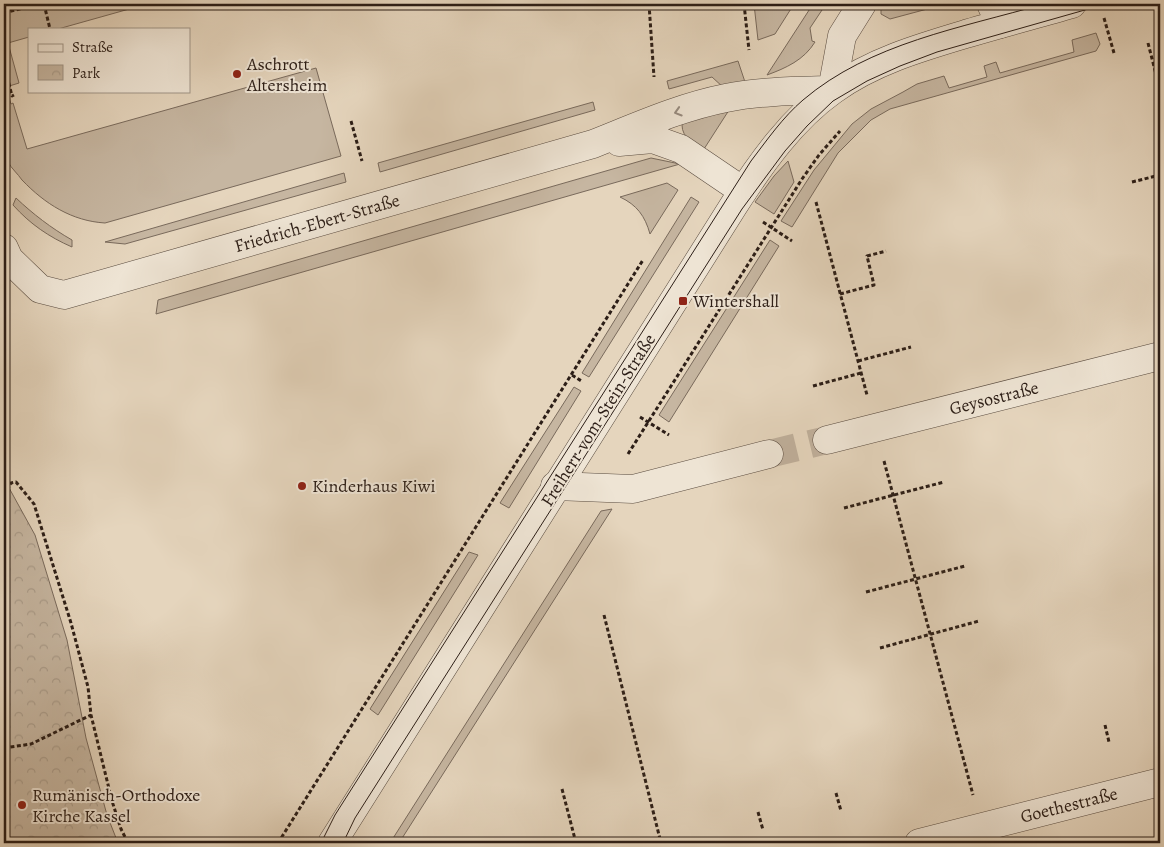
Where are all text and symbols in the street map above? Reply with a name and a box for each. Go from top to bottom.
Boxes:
legend [28,28,190,92]
text: Straße [72,37,113,57]
place label: Aschrott Altersheim [246,52,327,97]
text: Park [72,63,101,83]
marker: Aschrott Altersheim [231,68,243,80]
one-way arrow [674,106,682,116]
street label: Friedrich-Ebert-Straße [232,188,402,258]
place label: Wintershall [692,289,780,313]
marker: Wintershall [677,295,689,307]
street label: Freiherr-vom-Stein-Straße [535,329,661,511]
street label: Geysostraße [947,375,1041,421]
place label: Kinderhaus Kiwi [312,474,436,498]
marker: Kinderhaus Kiwi [296,480,308,492]
street label: Goethestraße [1018,781,1120,829]
place label: Rumänisch-Orthodoxe Kirche Kassel [32,783,200,828]
marker: Rumänisch-Orthodoxe Kirche Kassel [16,799,28,811]

